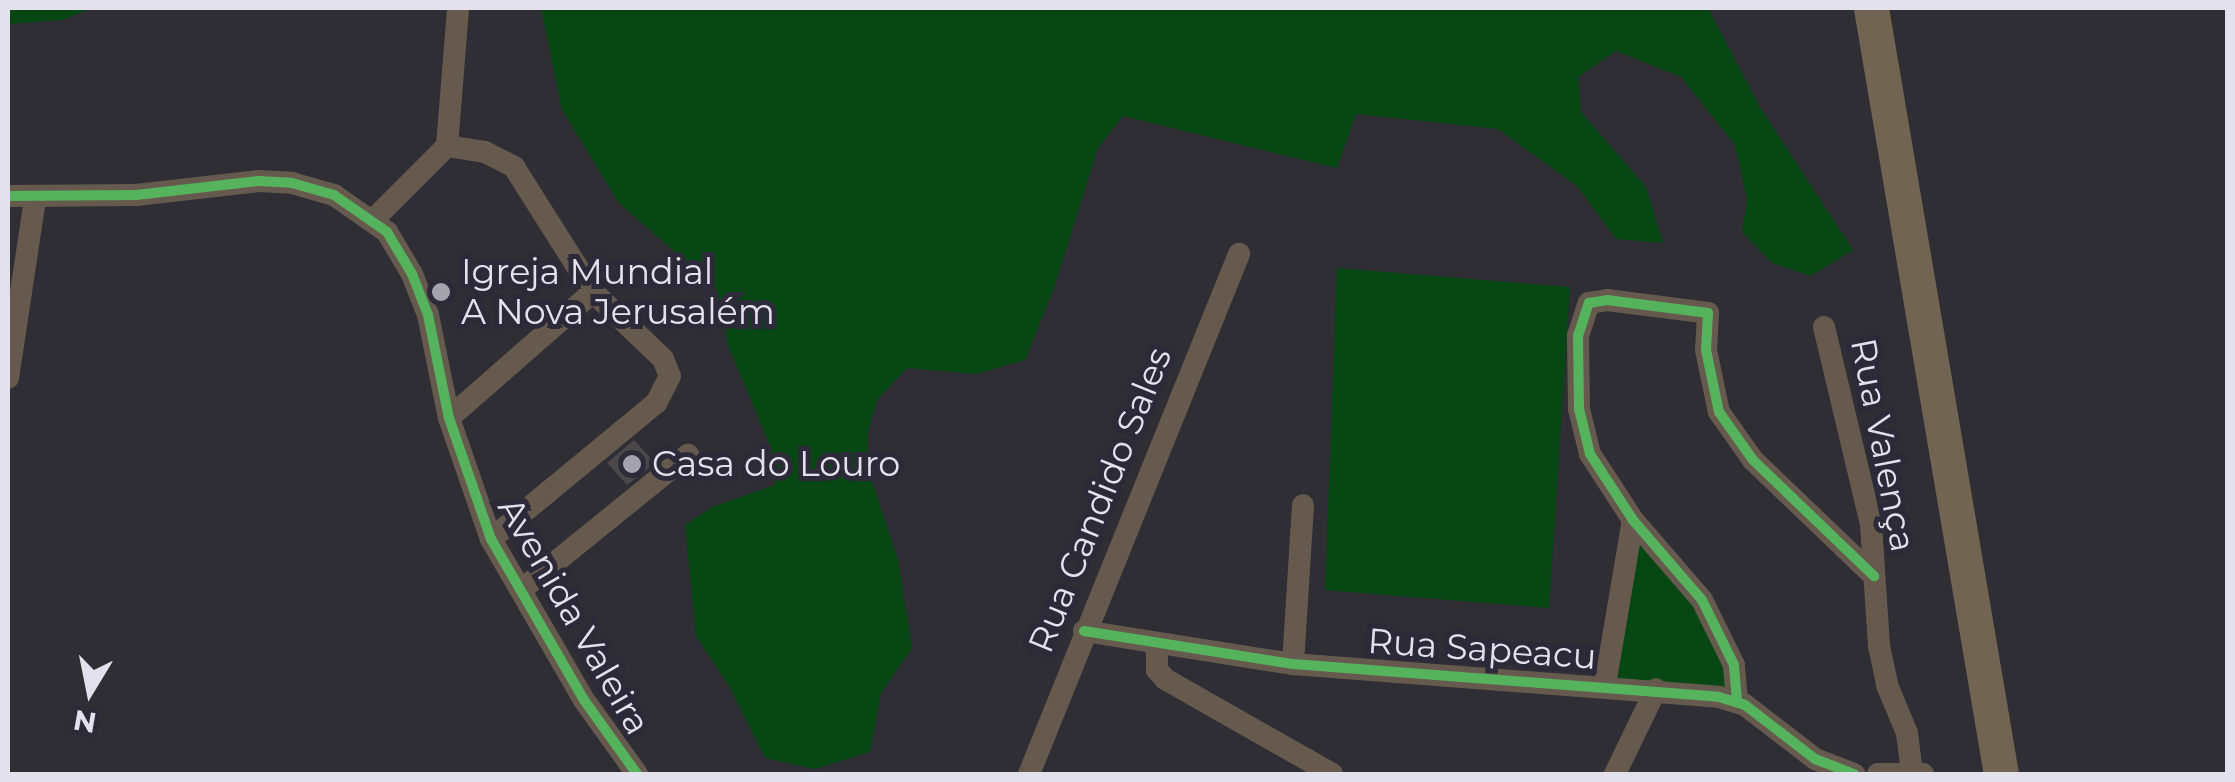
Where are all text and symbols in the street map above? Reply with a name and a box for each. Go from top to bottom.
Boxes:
place label: Igreja Mundial A Nova Jerusalém [461,251,775,333]
marker: Igreja Mundial A Nova Jerusalém [430,281,452,303]
street label: Rua Valença [1842,335,1924,555]
street label: Rua Candido Sales [1020,341,1180,659]
place label: Casa do Louro [652,443,900,485]
marker: Casa do Louro [621,453,643,475]
street label: Avenida Valeira [489,490,659,742]
street label: Rua Sapeacu [1366,620,1598,678]
north arrow [40,642,140,742]
text: N [71,703,99,740]

